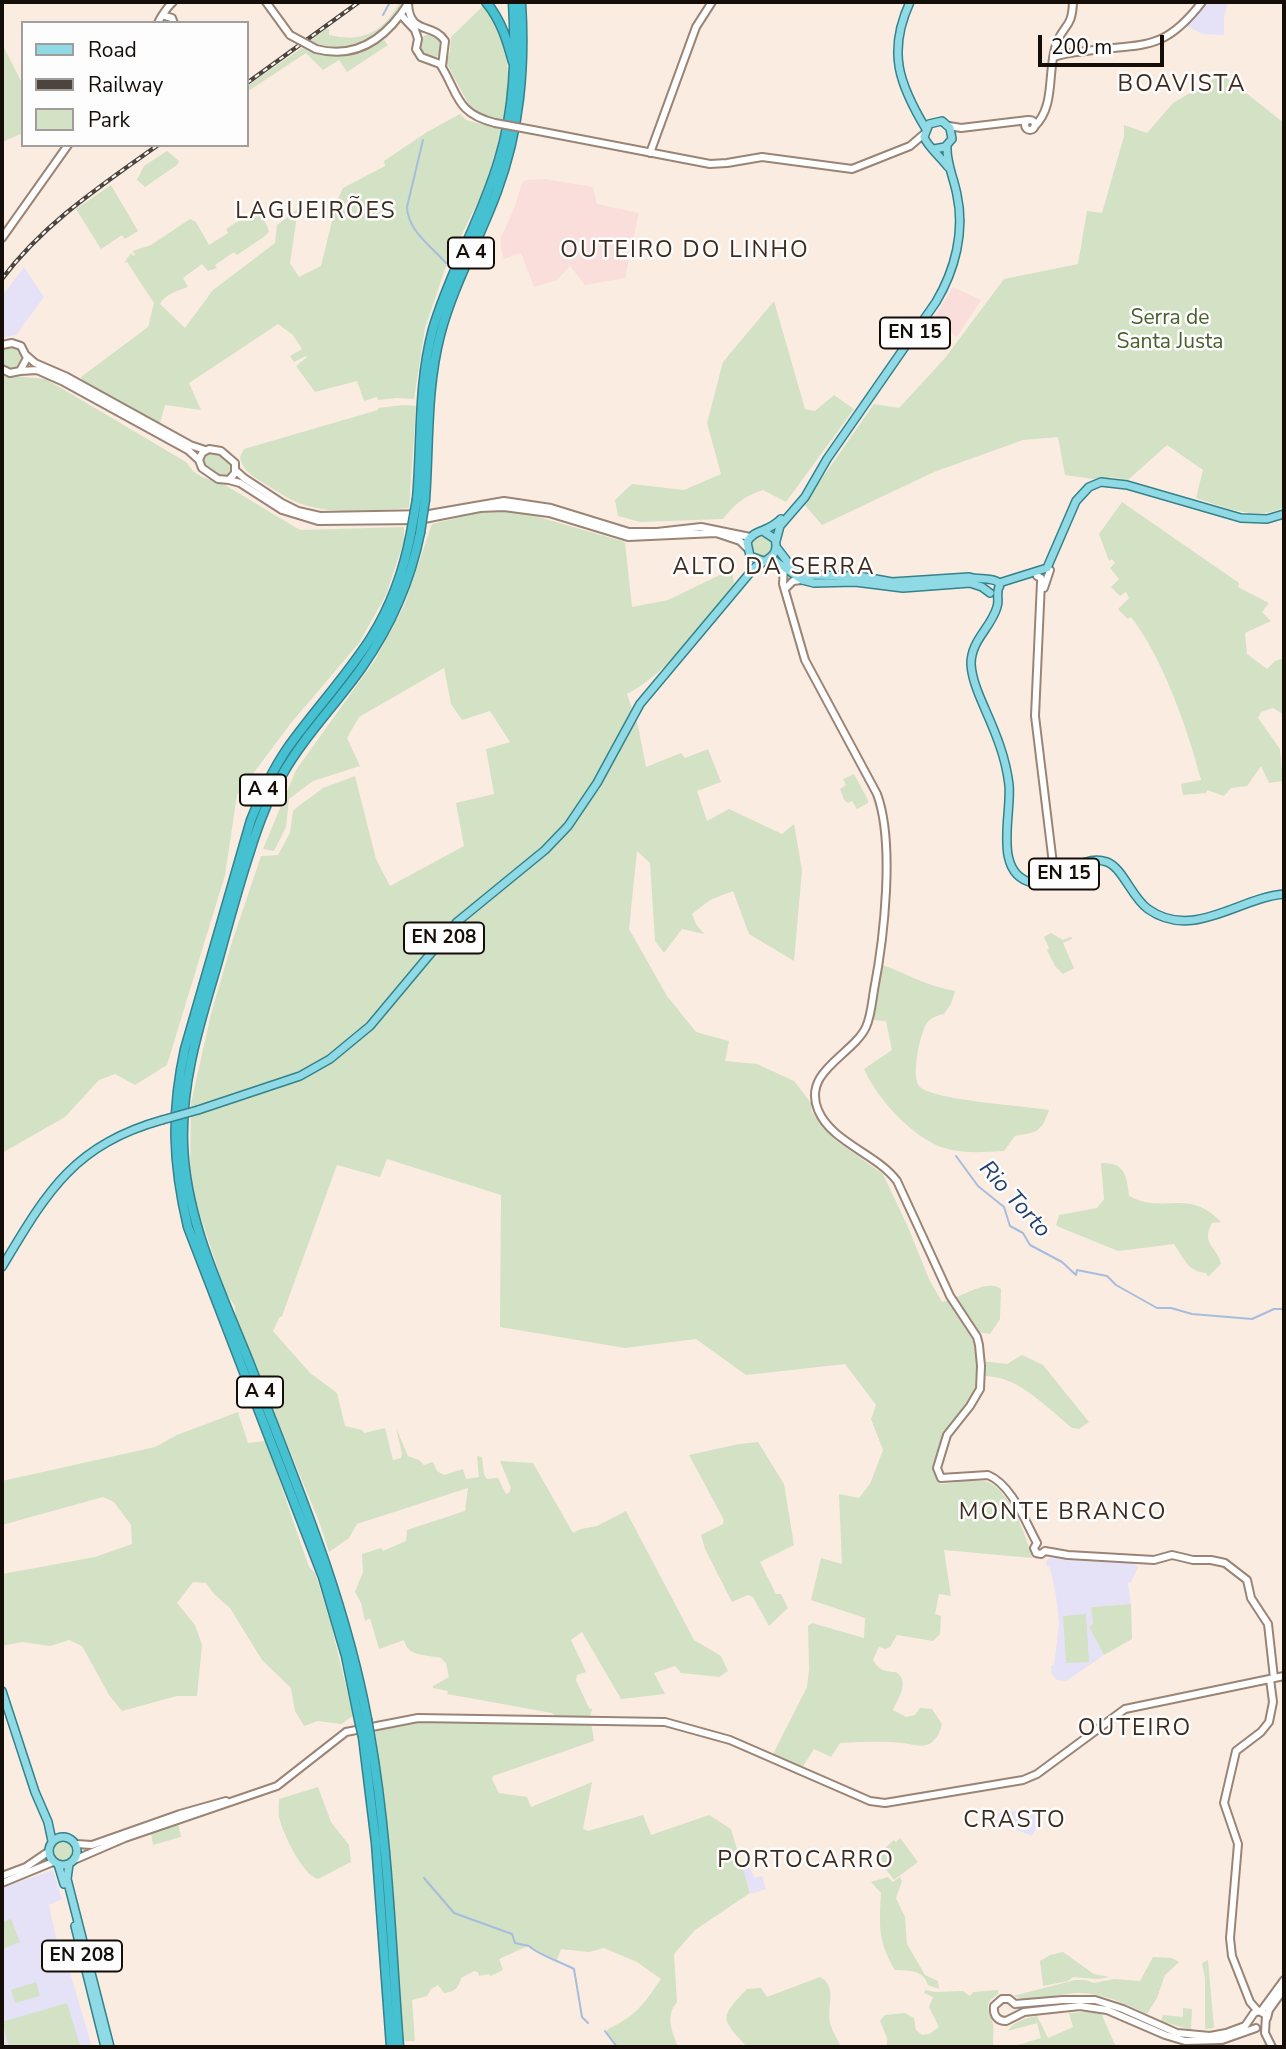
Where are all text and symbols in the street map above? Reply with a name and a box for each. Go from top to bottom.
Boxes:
legend [21,21,248,147]
scale bar [1041,21,1167,65]
text: 200 m [1051,33,1112,61]
text: Road [88,36,137,64]
text: Railway [88,71,163,99]
district label: BOAVISTA [1119,71,1245,99]
text: Park [88,106,130,134]
district label: LAGUEIRÕES [237,198,395,226]
district label: OUTEIRO DO LINHO [562,237,808,265]
road number: A 4 [448,238,494,268]
park label: Serra de Santa Justa [1117,306,1223,356]
road number: EN 15 [880,318,950,348]
district label: ALTO DA SERRA [674,554,874,582]
road number: A 4 [240,775,286,806]
road number: EN 15 [1029,859,1099,890]
road number: EN 208 [404,922,484,954]
water label: Rio Torto [972,1156,1056,1244]
road number: A 4 [237,1376,283,1408]
district label: MONTE BRANCO [960,1499,1166,1527]
district label: OUTEIRO [1079,1715,1191,1743]
district label: CRASTO [964,1807,1066,1835]
district label: PORTOCARRO [718,1847,894,1875]
road number: EN 208 [42,1940,122,1972]

